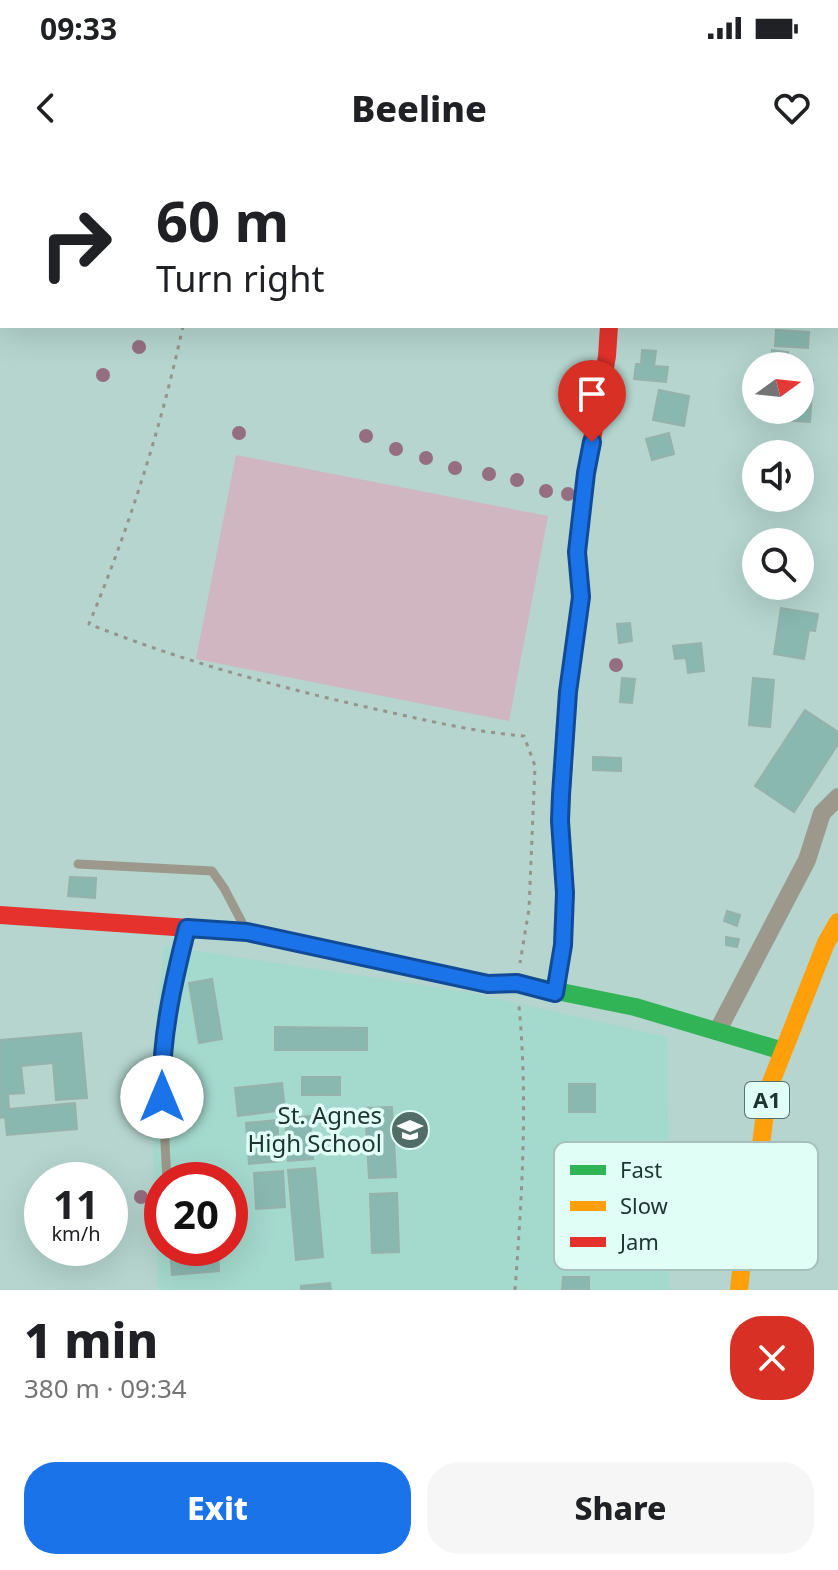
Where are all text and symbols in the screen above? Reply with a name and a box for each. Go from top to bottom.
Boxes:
text: 09:33 [40,8,117,49]
text: Beeline [351,84,487,133]
icon: back [24,86,68,130]
icon: heart [770,86,814,130]
text: 60 m [156,182,289,258]
icon: right [24,192,128,296]
text: Turn right [156,254,324,303]
north arrow [742,352,814,424]
map controls [742,352,814,600]
pin [558,360,626,442]
icon: arrive [570,372,614,416]
button: sound [742,440,814,512]
button: search [742,528,814,600]
position arrow [120,1055,204,1139]
road number: A1 [745,1082,789,1118]
place label: St. Agnes High School [247,1098,382,1159]
school or university icon: St. Agnes High School [389,1109,431,1151]
legend [554,1142,818,1270]
text: Fast [620,1154,662,1184]
speed limit sign: 20 [144,1162,248,1266]
text: 11 [53,1176,99,1231]
text: Slow [620,1190,669,1220]
text: km/h [51,1220,101,1247]
text: Jam [618,1226,659,1256]
text: 1 min [24,1307,158,1372]
button: close [730,1316,814,1400]
text: 380 m · 09:34 [24,1370,187,1406]
button: Exit [24,1462,411,1554]
button: Share [427,1462,814,1554]

